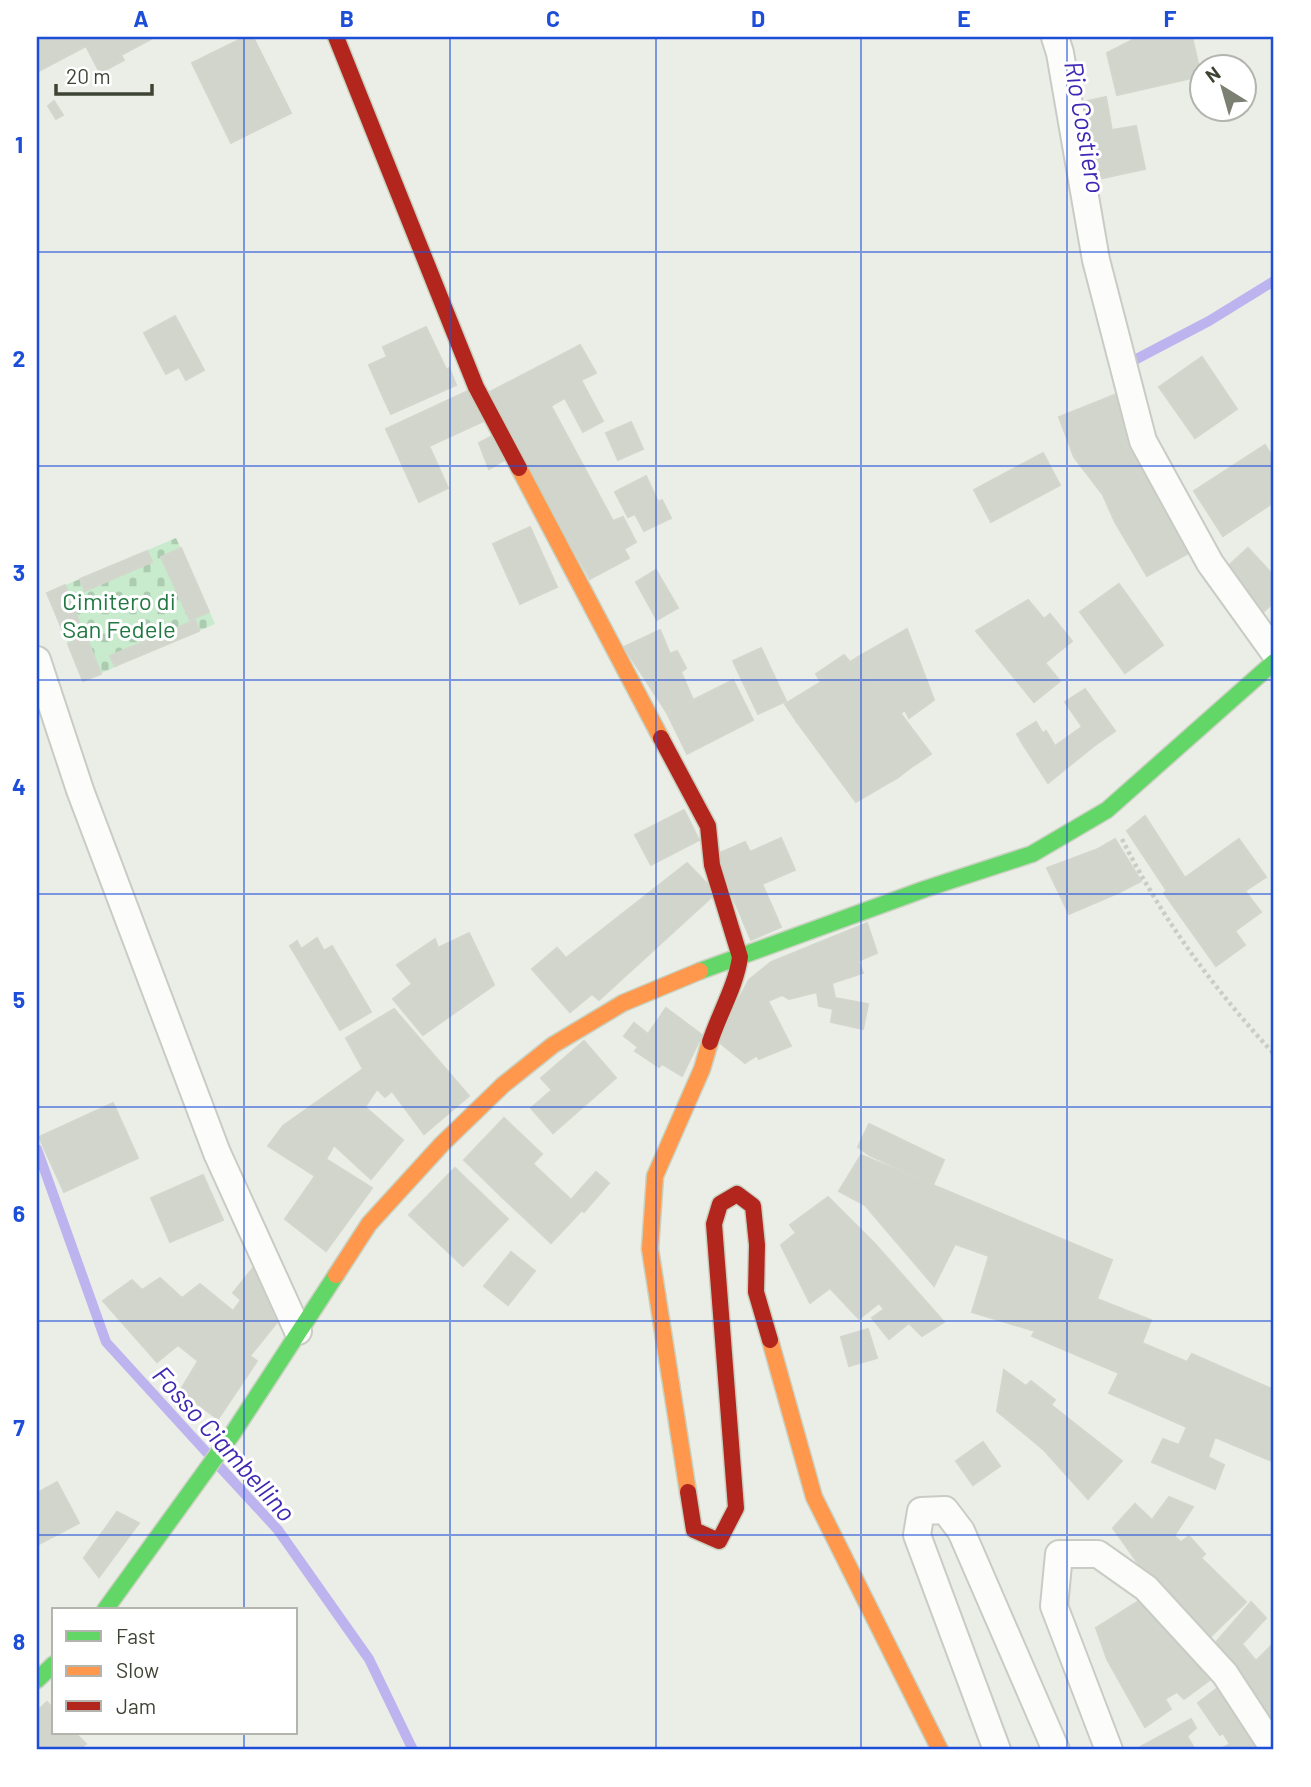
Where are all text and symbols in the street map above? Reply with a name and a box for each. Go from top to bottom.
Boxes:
text: A [133,4,149,32]
text: B [340,4,354,32]
text: C [546,4,560,32]
text: D [751,4,765,32]
text: E [957,4,971,32]
text: F [1164,4,1177,32]
scale bar [56,52,152,96]
north arrow [1188,52,1258,122]
water label: Rio Costiero [1059,58,1113,196]
text: N [1200,61,1224,87]
text: 20 m [66,63,111,88]
text: 1 [15,130,23,158]
text: 2 [13,344,25,372]
text: 3 [13,558,25,586]
park label: Cimitero di San Fedele [62,586,176,643]
text: 4 [12,772,26,800]
text: 5 [13,985,25,1013]
text: 6 [13,1199,25,1227]
water label: Fosso Ciambellino [147,1359,303,1527]
text: 7 [13,1413,25,1441]
legend [52,1608,298,1734]
text: Fast [116,1623,156,1648]
text: 8 [13,1627,25,1655]
text: Slow [116,1657,159,1682]
text: Jam [116,1693,156,1718]

